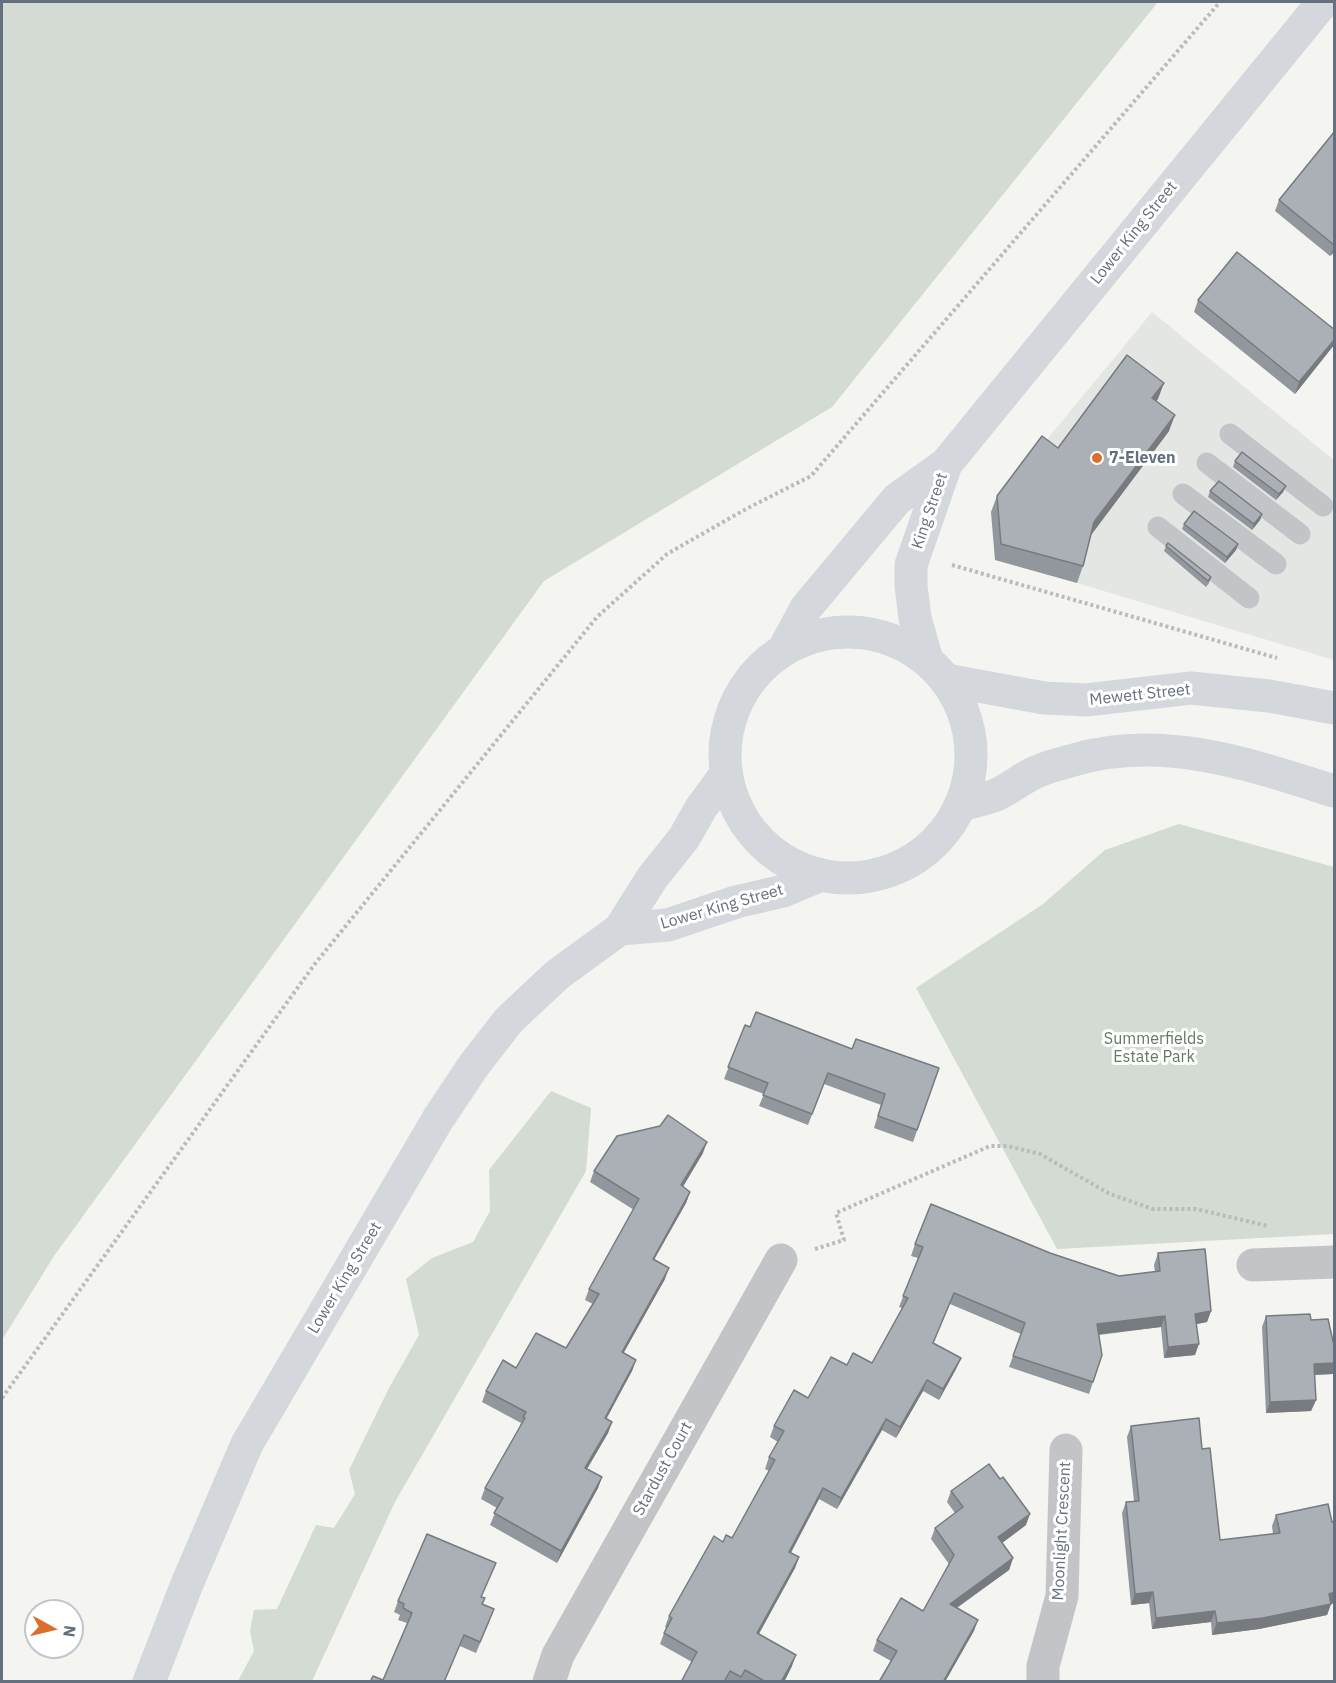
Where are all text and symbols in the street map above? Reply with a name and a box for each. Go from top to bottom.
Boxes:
street label: Lower King Street [1087,178,1181,288]
place label: 7-Eleven [1109,448,1175,468]
marker: 7-Eleven [1090,451,1104,465]
street label: King Street [908,470,952,552]
street label: Mewett Street [1089,680,1191,710]
street label: Lower King Street [658,880,786,934]
park label: Summerfields Estate Park [1104,1029,1204,1067]
street label: Lower King Street [304,1219,386,1337]
street label: Stardust Court [629,1419,697,1519]
street label: Moonlight Crescent [1049,1461,1075,1601]
north arrow [24,1599,84,1659]
text: N [59,1624,81,1638]

